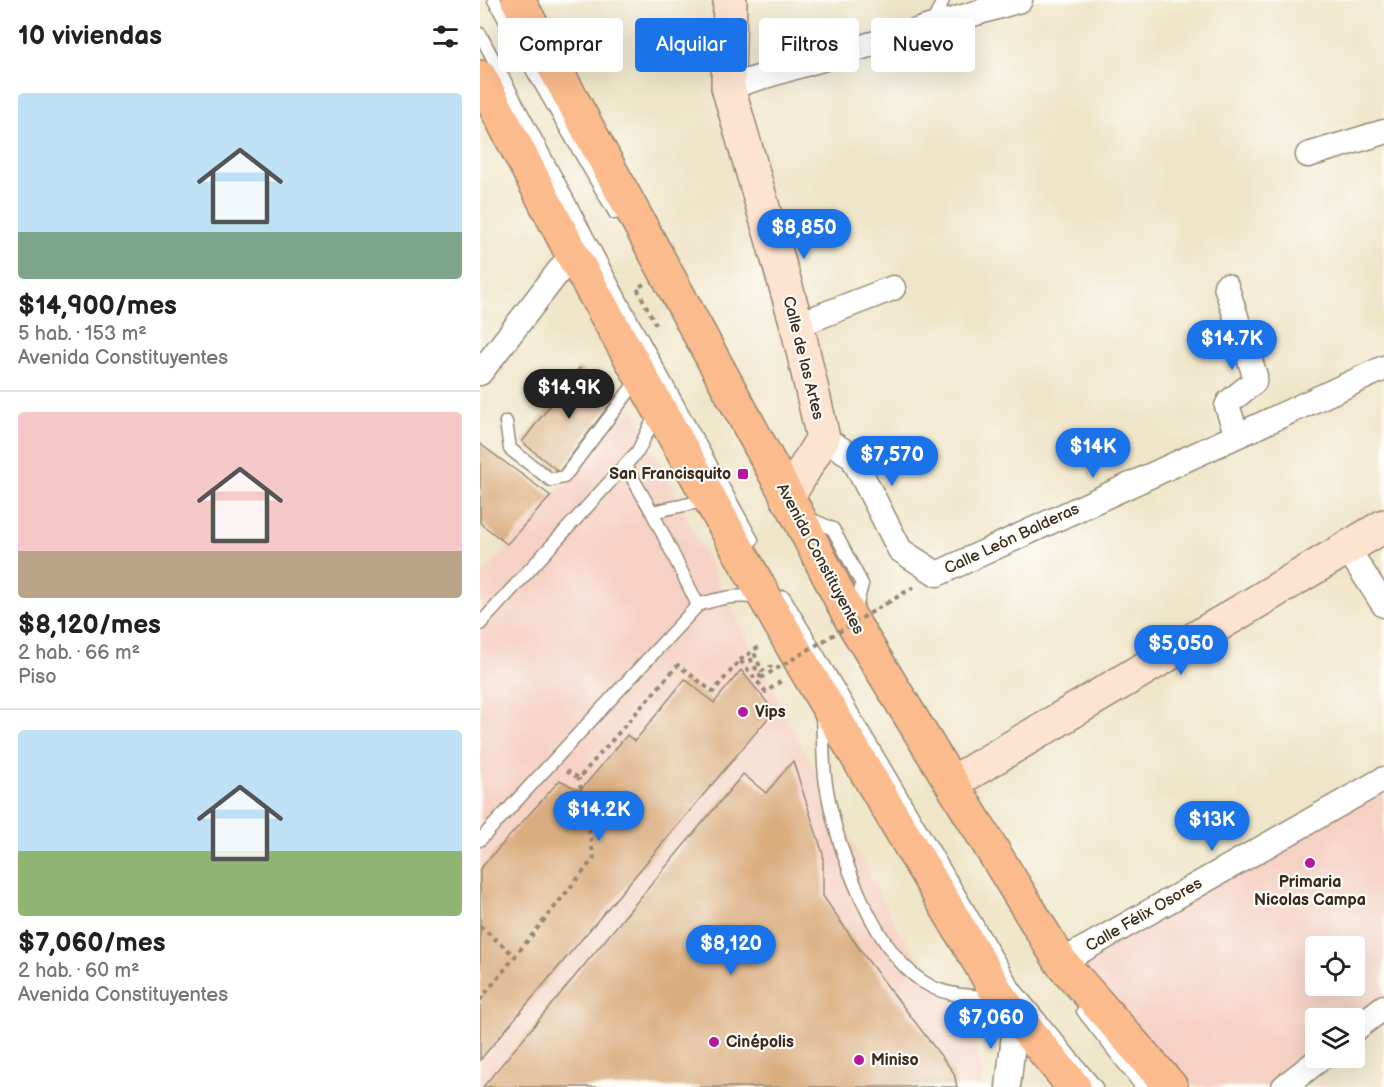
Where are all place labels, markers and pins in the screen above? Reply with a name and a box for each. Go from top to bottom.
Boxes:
pin: $8,850 [755,209,853,260]
pin: $14.7K [1183,320,1281,371]
pin: $14.9K [520,369,618,420]
pin: $14K [1057,428,1129,479]
pin: $7,570 [843,436,941,487]
place label: San Francisquito [609,465,731,484]
marker: San Francisquito [736,467,750,481]
pin: $5,050 [1132,625,1230,676]
place label: Vips [755,703,786,722]
marker: Vips [736,705,750,719]
pin: $14.2K [550,791,648,842]
pin: $13K [1176,801,1248,852]
marker: Primaria Nicolas Campa [1303,856,1317,870]
place label: Primaria Nicolas Campa [1254,873,1366,910]
pin: $8,120 [682,925,780,976]
pin: $7,060 [942,999,1040,1050]
place label: Cinépolis [726,1033,794,1052]
marker: Cinépolis [707,1035,721,1049]
place label: Miniso [871,1051,919,1070]
marker: Miniso [852,1053,866,1067]

